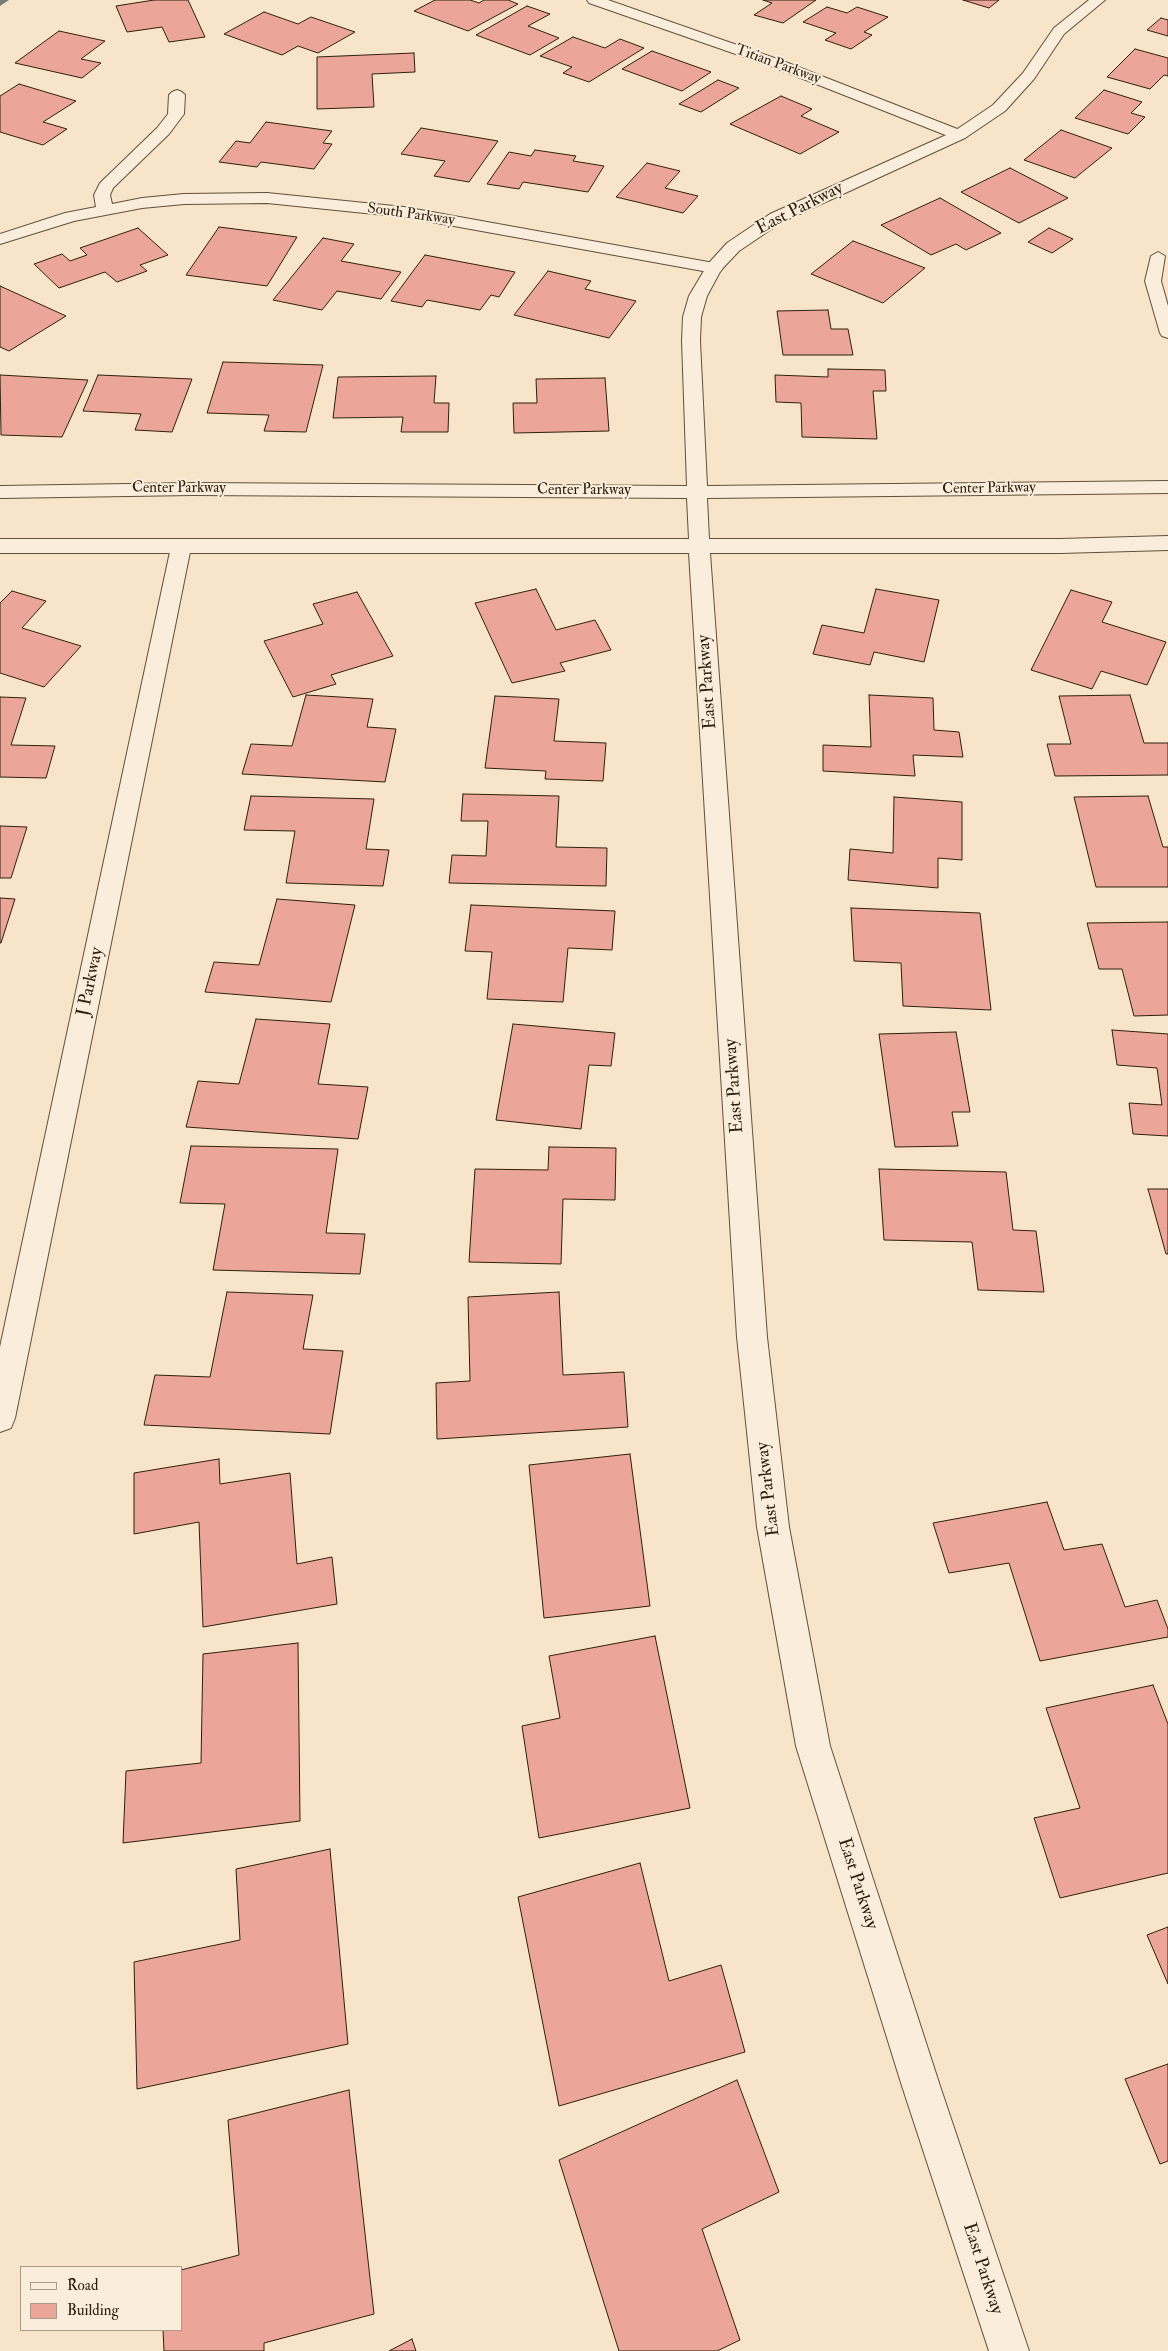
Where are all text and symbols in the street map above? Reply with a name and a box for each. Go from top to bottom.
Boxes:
street label: Titian Parkway [733,41,823,89]
street label: East Parkway [753,178,847,240]
street label: South Parkway [366,200,456,230]
street label: Center Parkway [942,479,1036,499]
street label: Center Parkway [132,480,226,498]
street label: Center Parkway [537,482,631,500]
street label: East Parkway [694,634,722,730]
street label: J Parkway [73,946,109,1018]
street label: East Parkway [721,1038,749,1134]
street label: East Parkway [752,1441,786,1537]
street label: East Parkway [832,1836,882,1932]
street label: East Parkway [957,2221,1007,2317]
legend [20,2266,182,2331]
text: Road [67,2276,98,2295]
text: Building [67,2301,119,2320]

